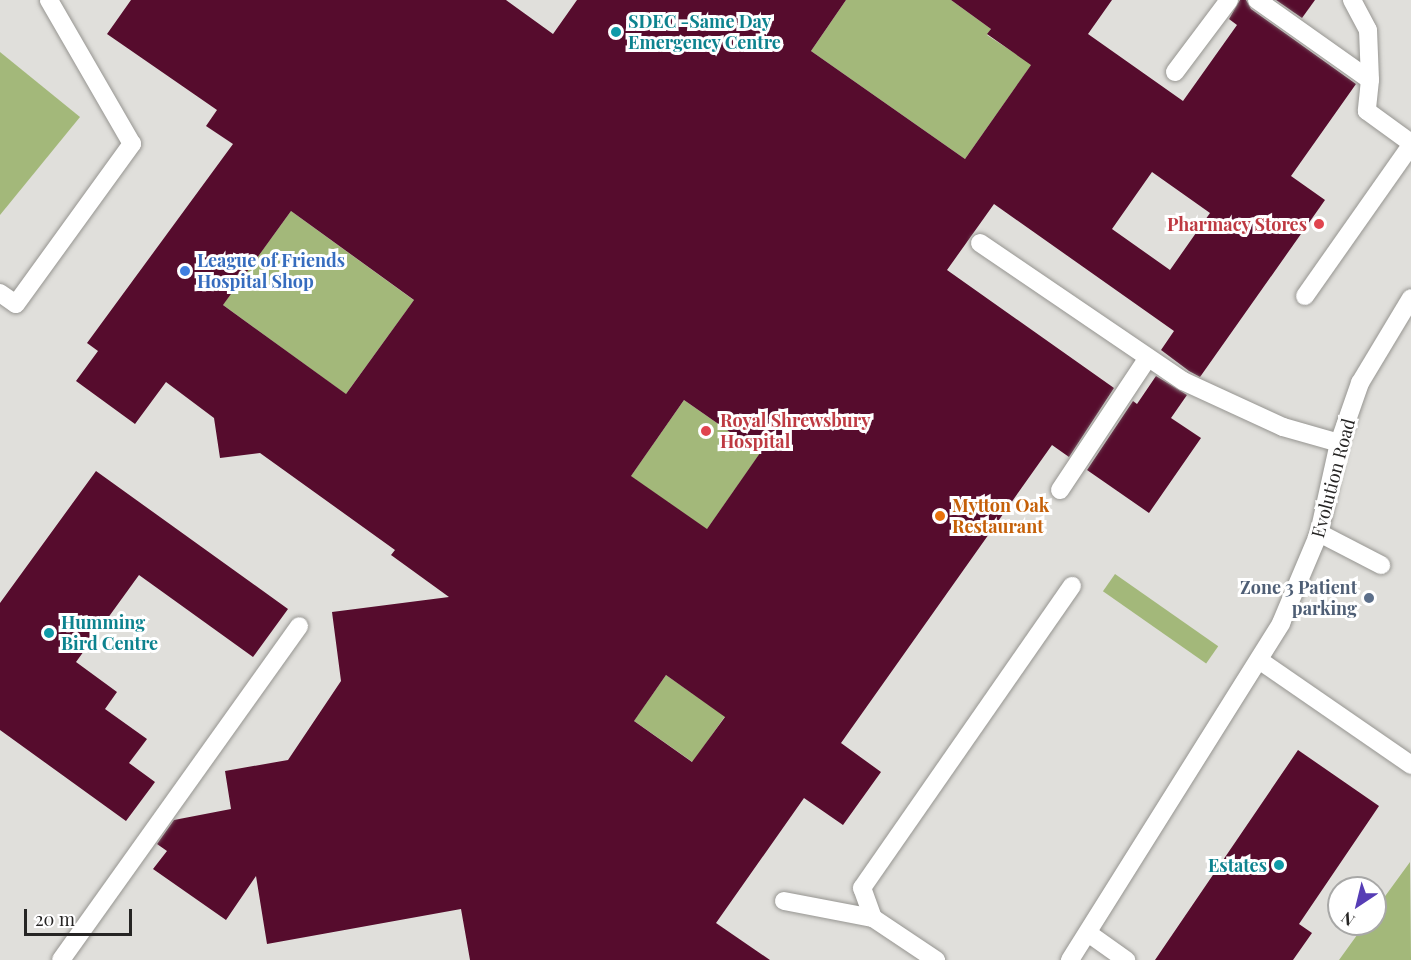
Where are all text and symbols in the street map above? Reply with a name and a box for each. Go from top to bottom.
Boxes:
place label: SDEC -Same Day Emergency Centre [628,11,781,54]
marker: SDEC -Same Day Emergency Centre [609,25,623,39]
place label: Pharmacy Stores [1166,213,1307,235]
marker: Pharmacy Stores [1312,217,1326,231]
place label: League of Friends Hospital Shop [197,250,345,292]
marker: League of Friends Hospital Shop [178,264,192,278]
place label: Royal Shrewsbury Hospital [720,410,871,452]
street label: Evolution Road [1307,416,1359,540]
marker: Royal Shrewsbury Hospital [697,422,715,440]
place label: Mytton Oak Restaurant [952,495,1049,538]
marker: Mytton Oak Restaurant [933,509,947,523]
place label: Zone 3 Patient parking [1240,577,1357,620]
marker: Zone 3 Patient parking [1362,591,1376,605]
place label: Humming Bird Centre [61,612,158,654]
marker: Humming Bird Centre [42,626,56,640]
place label: Estates [1208,854,1267,876]
marker: Estates [1272,858,1286,872]
north arrow [1327,876,1387,936]
scale bar [27,897,135,935]
text: 20 m [35,907,75,931]
text: N [1337,908,1358,931]

